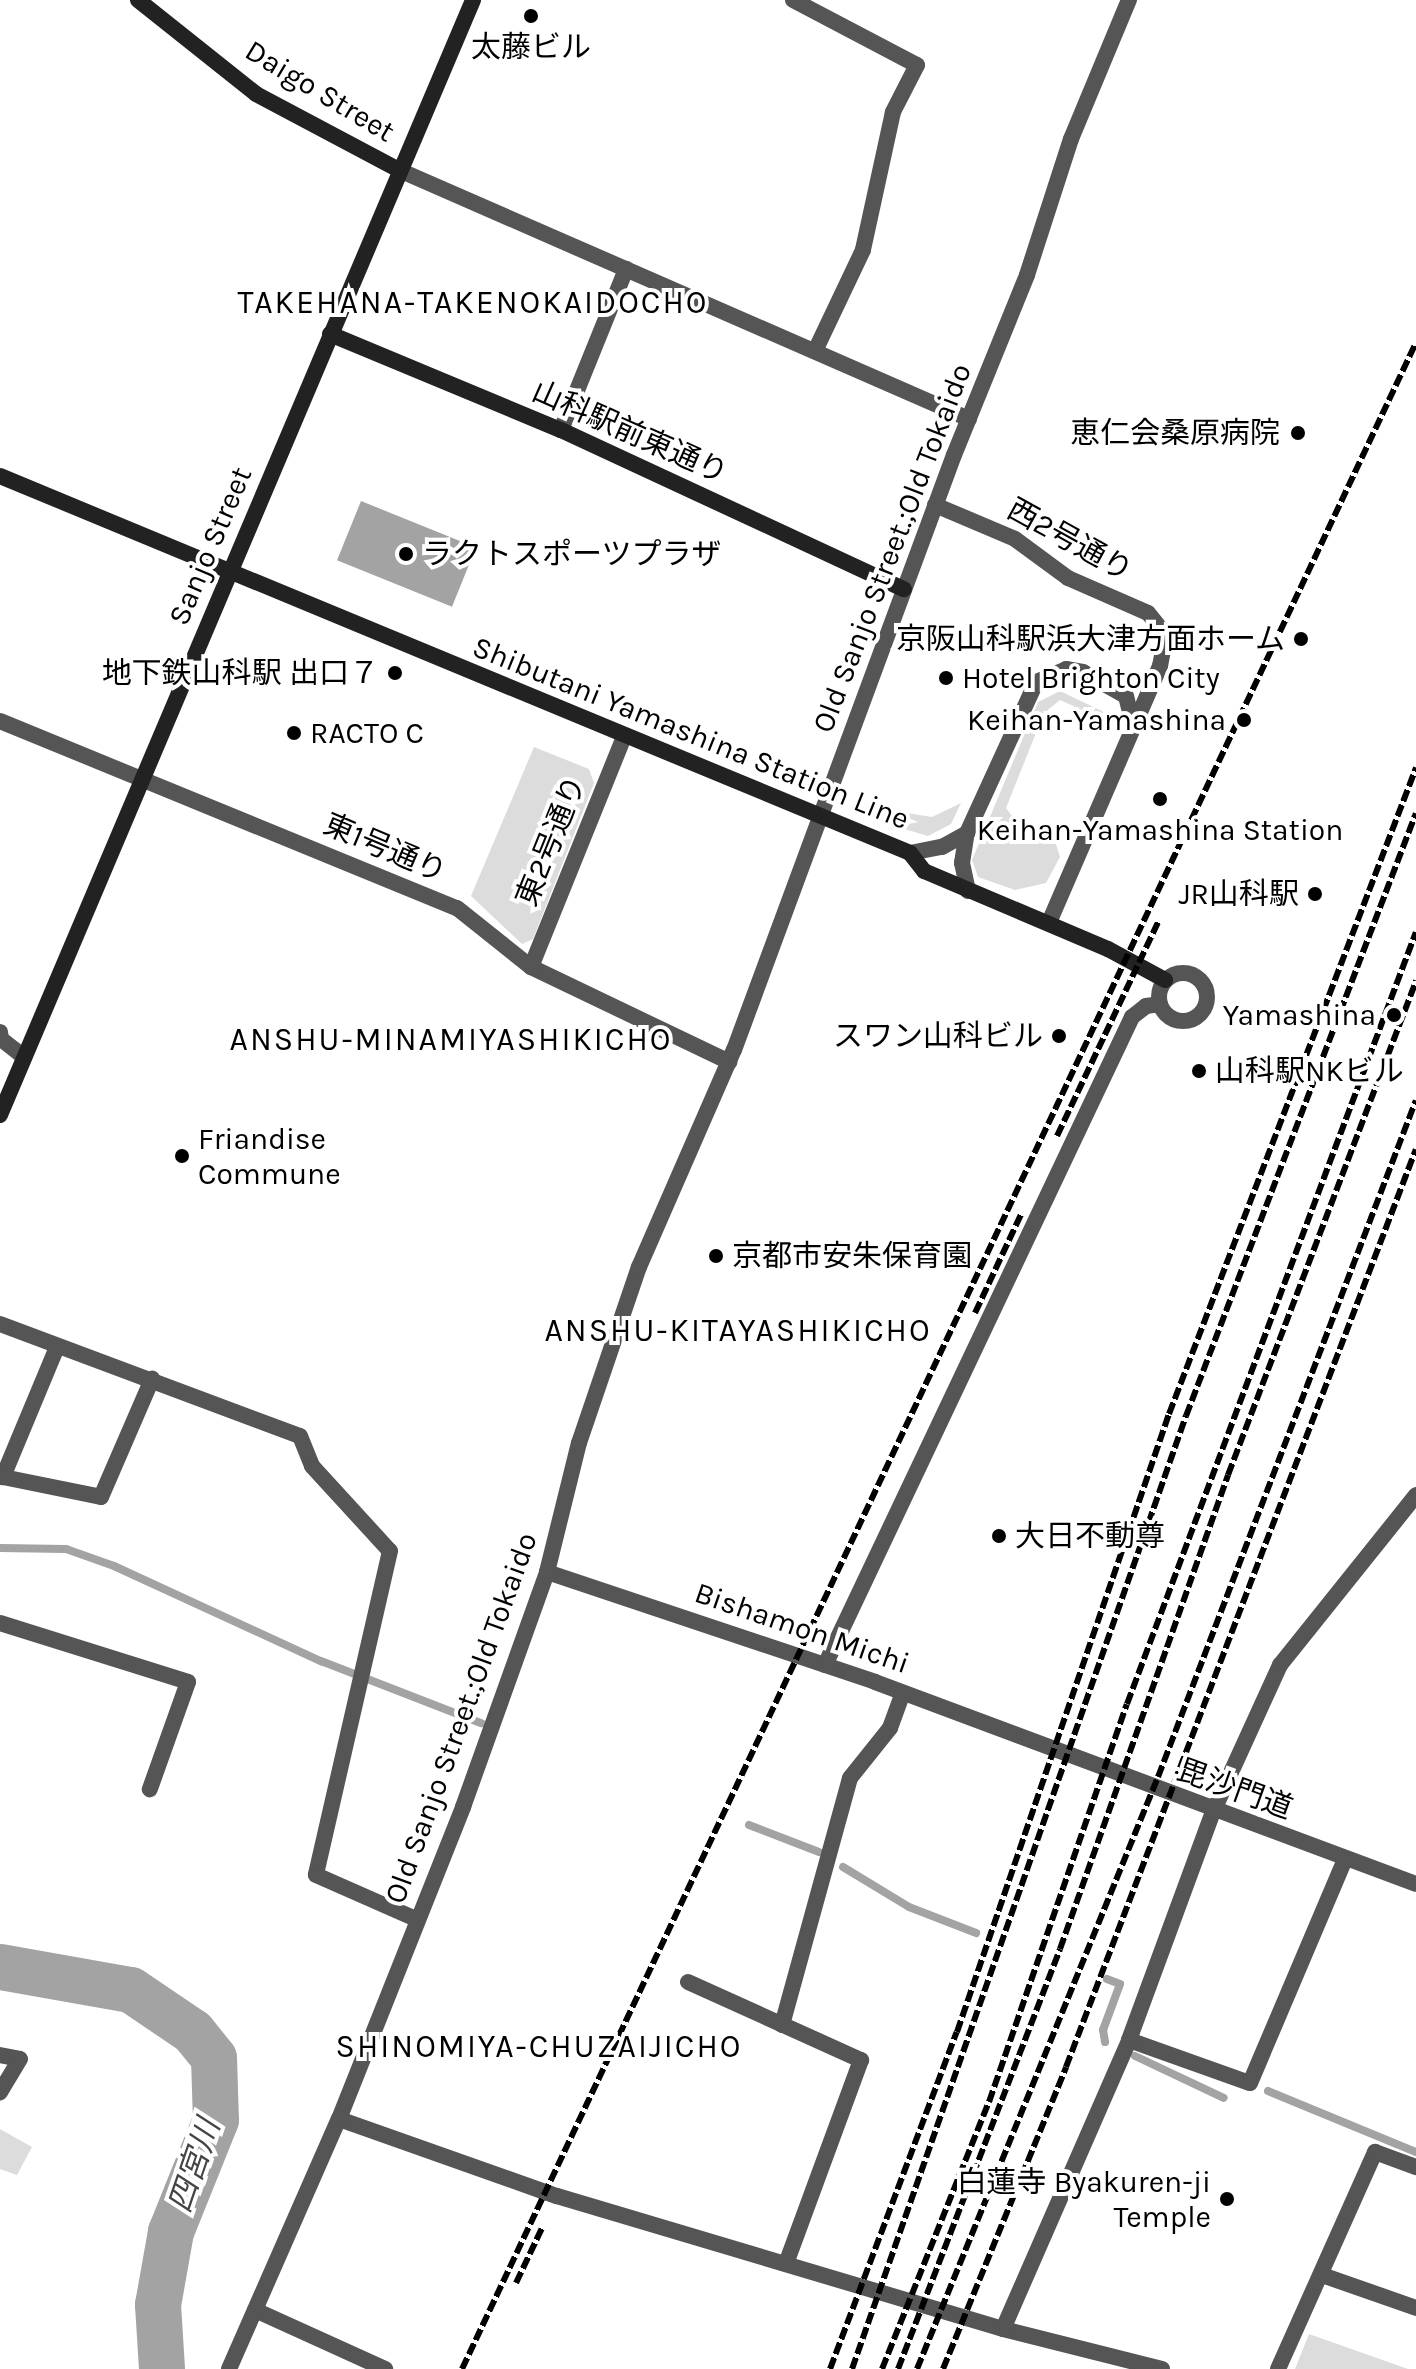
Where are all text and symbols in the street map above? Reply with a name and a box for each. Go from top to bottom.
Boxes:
marker: 太藤ビル [522,7,540,25]
place label: 太藤ビル [471,29,591,65]
street label: Daigo Street [239,32,401,150]
district label: TAKEHANA-TAKENOKAIDOCHO [238,284,708,322]
street label: Old Sanjo Street.;Old Tokaido [805,359,979,737]
street label: 山科駅前東通り [527,373,733,491]
place label: 恵仁会桑原病院 [1070,415,1280,451]
marker: 恵仁会桑原病院 [1287,422,1309,444]
street label: Sanjo Street [161,462,259,630]
street label: 西2号通り [1001,491,1139,589]
place label: ラクトスポーツプラザ [422,536,722,572]
marker: ラクトスポーツプラザ [397,545,415,563]
place label: 京阪山科駅浜大津方面ホーム [895,621,1285,657]
street label: Shibutani Yamashina Station Line [467,629,915,837]
marker: 京阪山科駅浜大津方面ホーム [1292,630,1310,648]
place label: 地下鉄山科駅 出口７ [102,655,379,691]
place label: Hotel Brighton City [962,660,1220,696]
marker: 地下鉄山科駅 出口７ [386,664,404,682]
marker: Hotel Brighton City [937,669,955,687]
place label: Keihan-Yamashina [967,702,1226,738]
marker: Keihan-Yamashina [1233,709,1255,731]
place label: RACTO C [310,715,424,751]
marker: RACTO C [285,724,303,742]
street label: 東2号通り [509,771,593,911]
marker: Keihan-Yamashina Station [1151,790,1169,808]
street label: 東1号通り [318,806,452,890]
place label: Keihan-Yamashina Station [977,812,1343,848]
place label: JR山科駅 [1179,876,1299,912]
marker: JR山科駅 [1306,885,1324,903]
place label: Yamashina [1223,997,1376,1033]
marker: Yamashina [1383,1004,1405,1026]
place label: スワン山科ビル [833,1018,1043,1054]
district label: ANSHU-MINAMIYASHIKICHO [230,1021,672,1059]
marker: スワン山科ビル [1050,1027,1068,1045]
place label: 山科駅NKビル [1215,1053,1404,1089]
marker: 山科駅NKビル [1190,1062,1208,1080]
place label: Friandise Commune [198,1121,341,1192]
marker: Friandise Commune [173,1147,191,1165]
place label: 京都市安朱保育園 [732,1238,972,1274]
marker: 京都市安朱保育園 [707,1247,725,1265]
district label: ANSHU-KITAYASHIKICHO [544,1312,932,1350]
place label: 大日不動尊 [1015,1518,1165,1554]
marker: 大日不動尊 [990,1527,1008,1545]
street label: Old Sanjo Street.;Old Tokaido [377,1528,545,1908]
street label: Bishamon Michi [690,1574,914,1682]
street label: 毘沙門道 [1172,1752,1298,1826]
district label: SHINOMIYA-CHUZAIJICHO [336,2028,742,2066]
water label: 四宮川 [161,2114,229,2218]
place label: 白蓮寺 Byakuren-ji Temple [957,2164,1211,2234]
marker: 白蓮寺 Byakuren-ji Temple [1218,2190,1236,2208]

